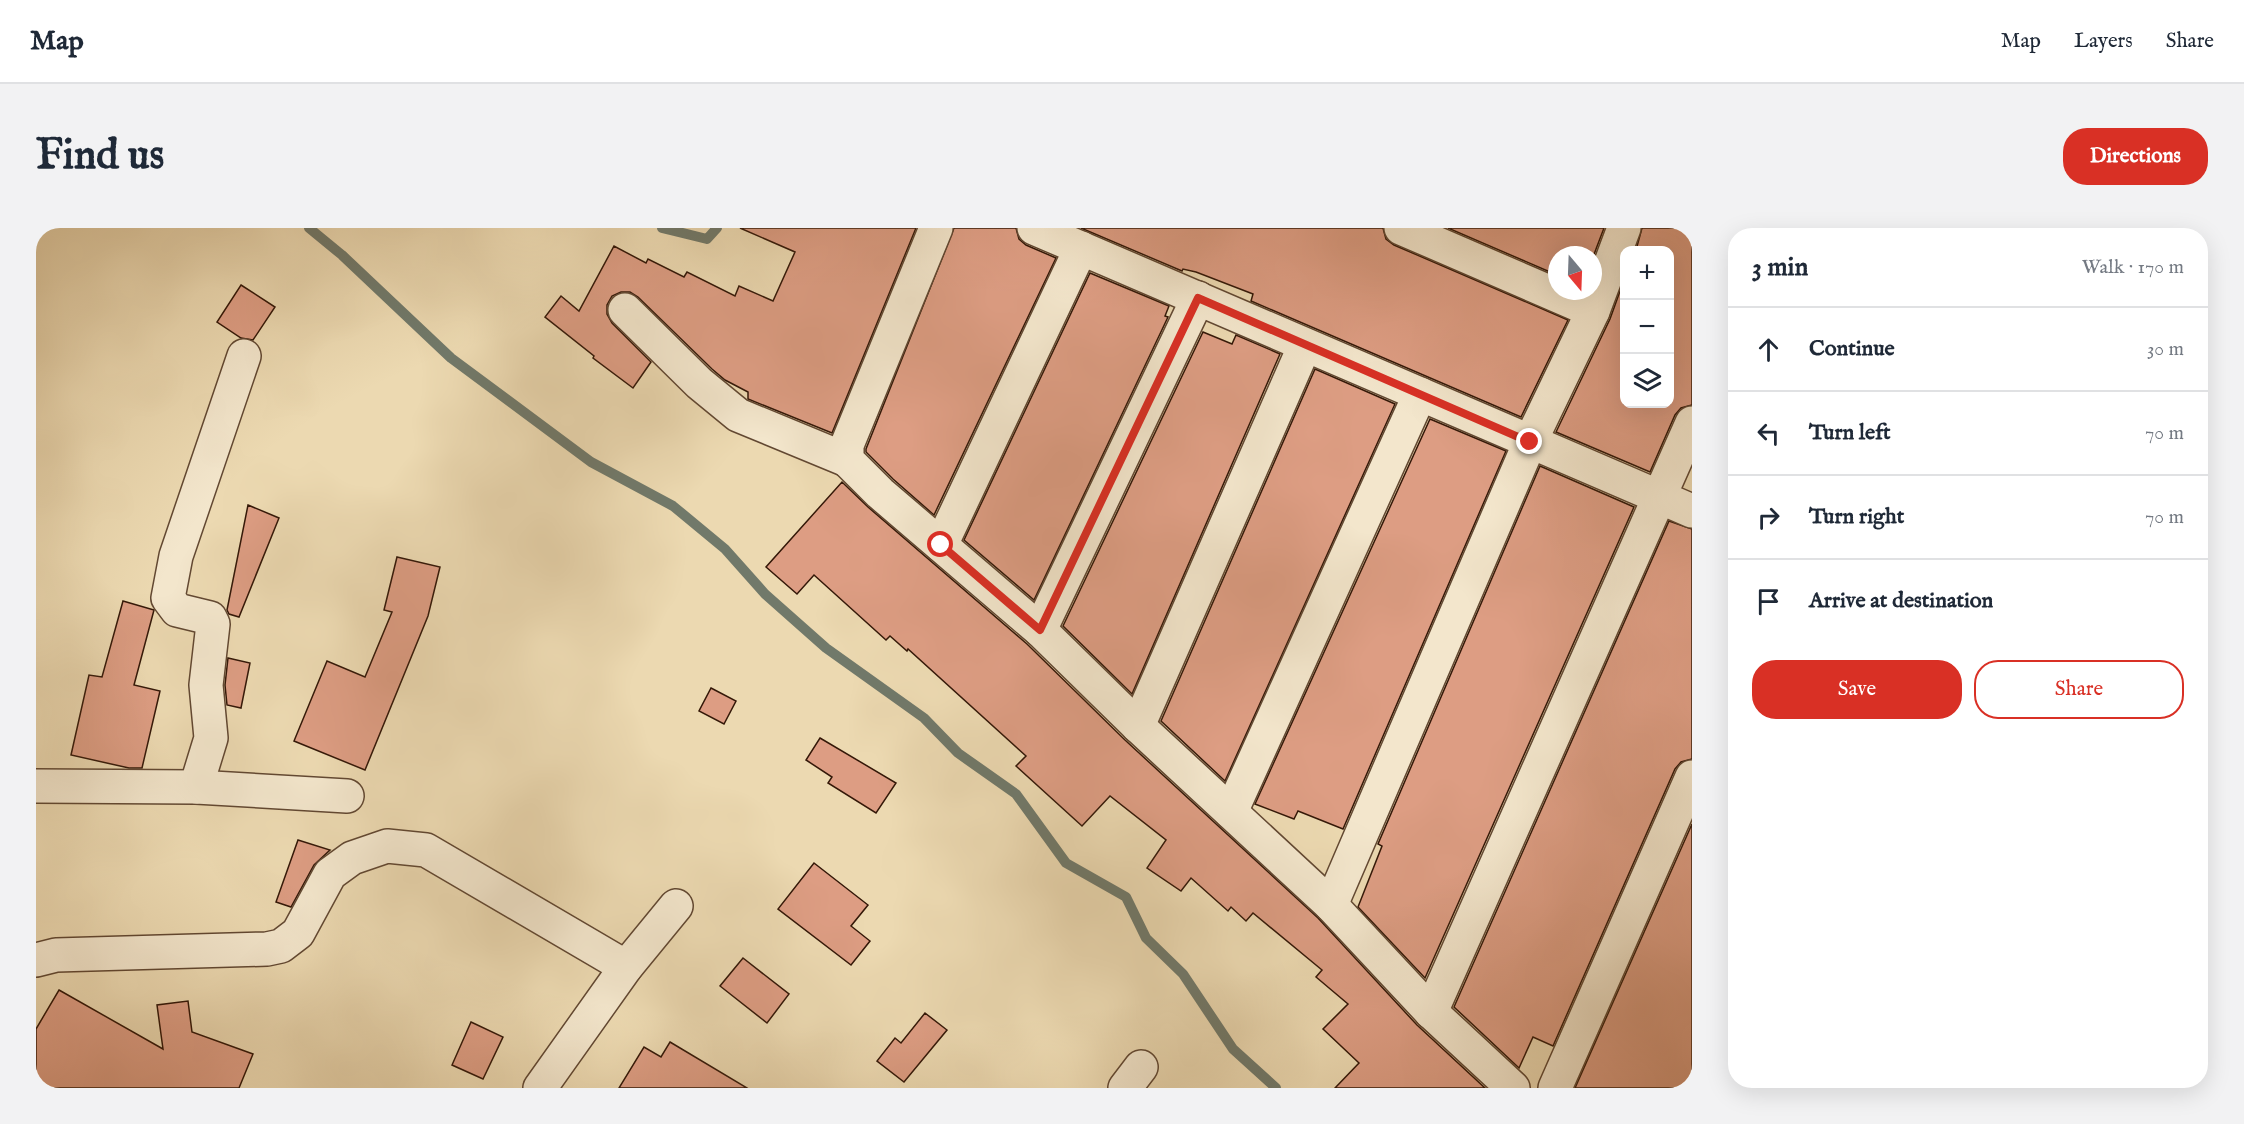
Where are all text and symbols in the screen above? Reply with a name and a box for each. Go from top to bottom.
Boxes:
text: Map [30,24,84,59]
text: Map [2001,28,2041,55]
text: Layers [2074,28,2133,55]
text: Share [2166,28,2214,55]
button: Directions [2063,128,2208,185]
text: Find us [36,130,164,183]
north arrow [1548,246,1602,300]
map controls [1620,246,1674,408]
button: + [1620,246,1674,300]
text: 3 min [1752,251,1808,284]
text: Walk · 170 m [2082,255,2184,280]
button: − [1620,300,1674,354]
icon: ahead [1752,333,1785,366]
text: Continue [1809,335,1895,363]
text: 30 m [2147,337,2184,362]
button: layers [1620,354,1674,408]
icon: left [1752,417,1785,450]
text: Turn left [1809,419,1891,447]
text: 70 m [2145,421,2184,446]
route end [1516,428,1542,454]
icon: right [1752,501,1785,534]
text: Turn right [1809,503,1904,531]
text: 70 m [2145,505,2184,530]
route start [927,531,953,557]
icon: arrive [1752,585,1785,618]
text: Arrive at destination [1809,587,1993,615]
button: Save [1752,660,1962,719]
button: Share [1974,660,2184,719]

